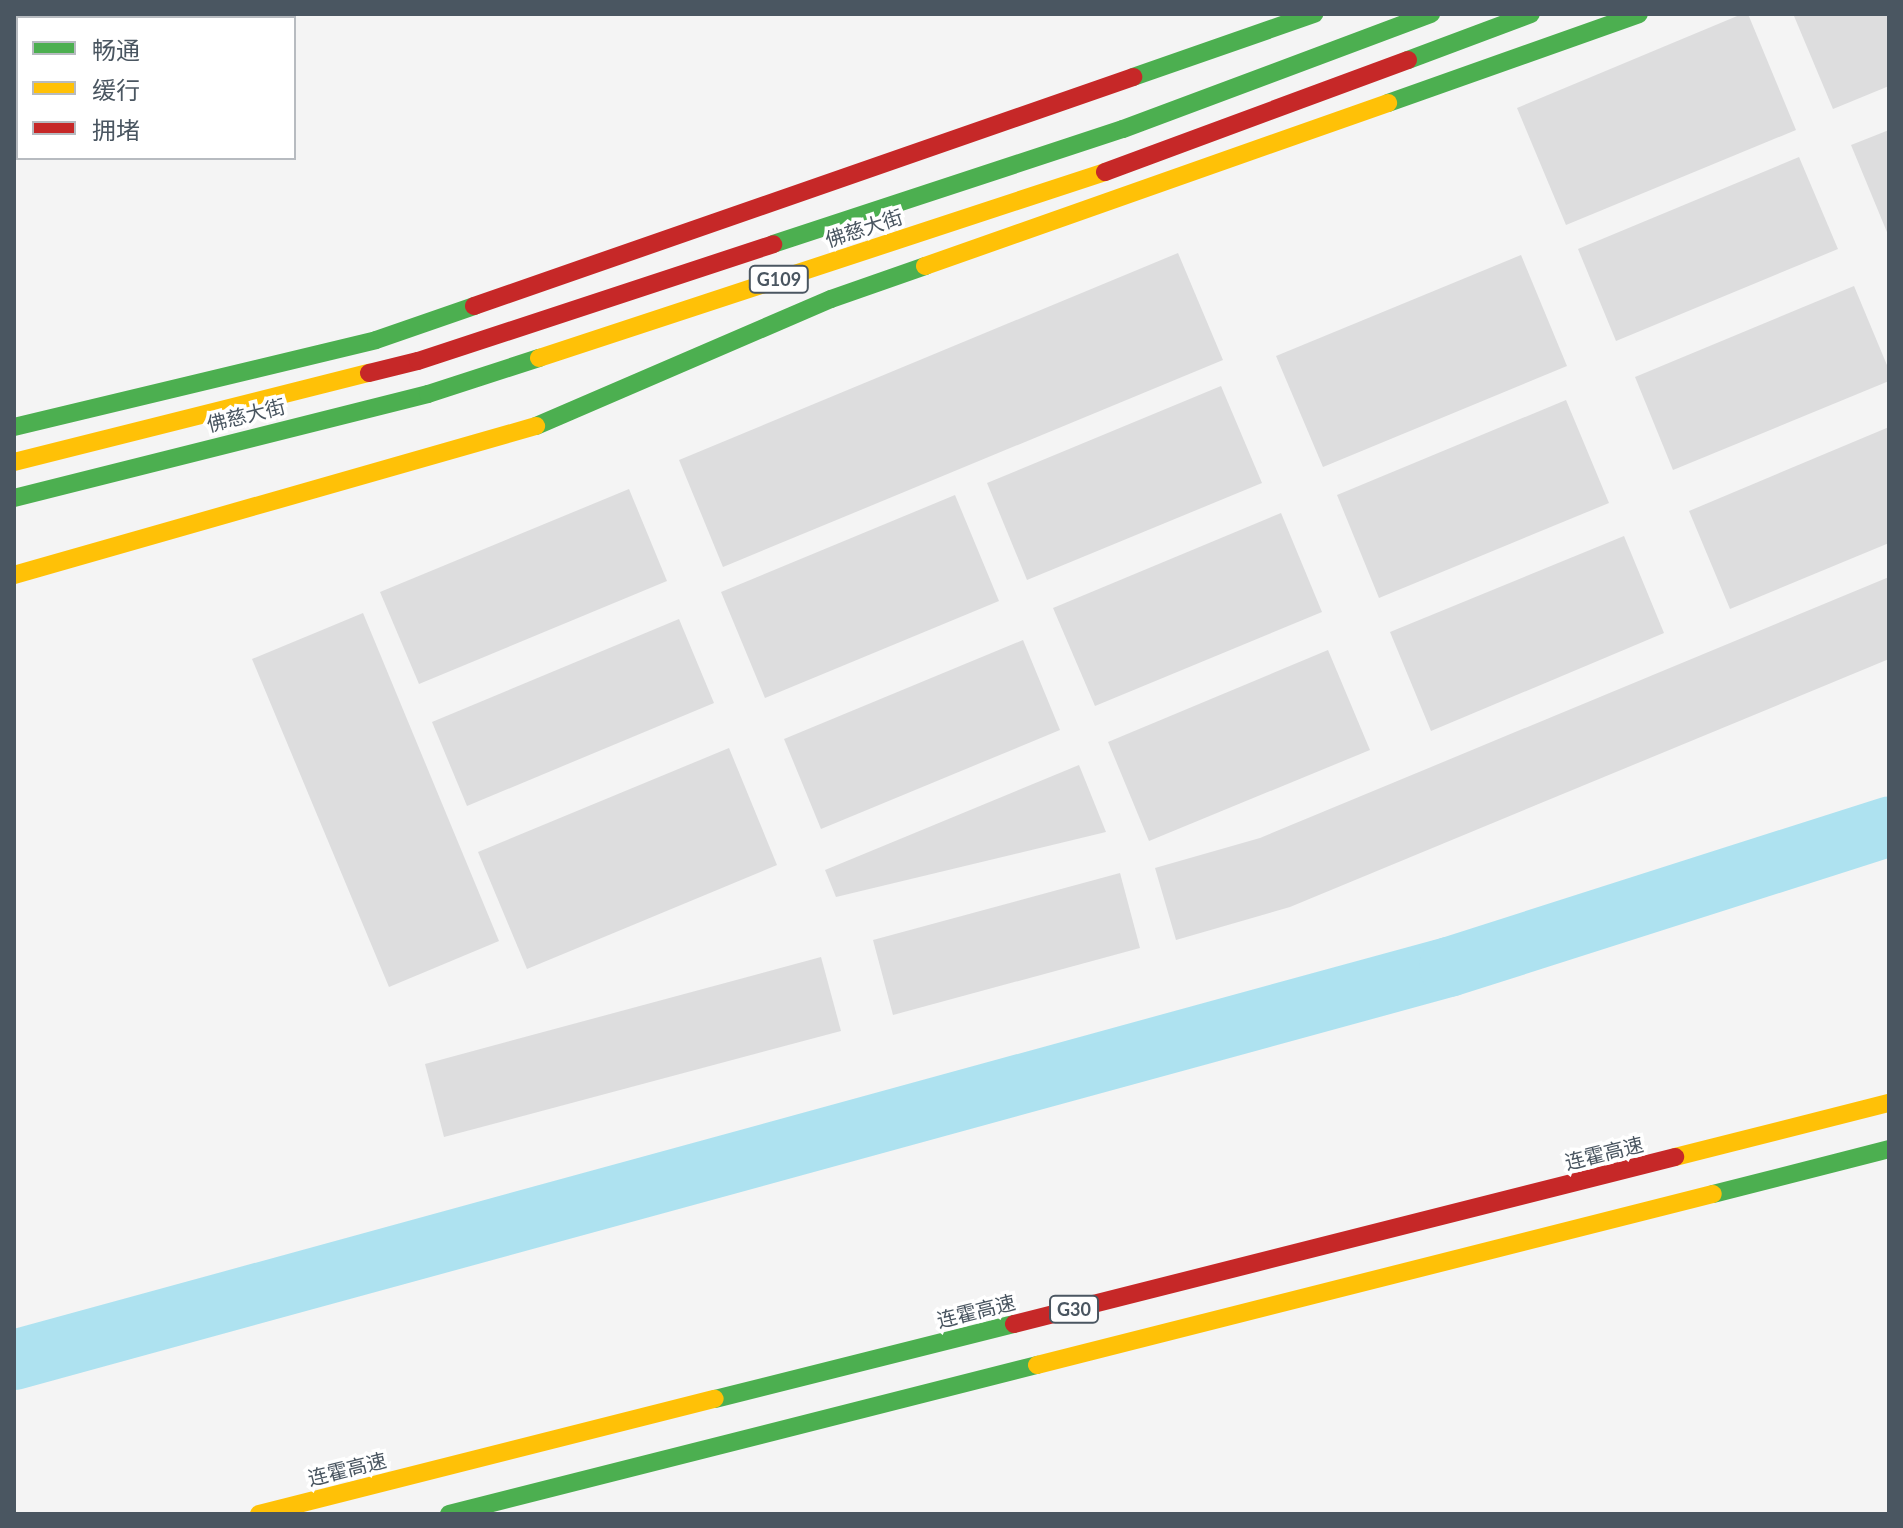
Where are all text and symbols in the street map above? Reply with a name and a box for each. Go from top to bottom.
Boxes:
legend [16,16,296,160]
text: 畅通 [92,35,140,64]
text: 缓行 [92,75,140,104]
text: 拥堵 [92,115,140,144]
street label: 佛慈大街 [822,204,906,252]
road number: G109 [747,265,811,293]
street label: 佛慈大街 [204,394,288,436]
street label: 连霍高速 [1562,1132,1646,1174]
street label: 连霍高速 [934,1290,1018,1332]
road number: G30 [1048,1295,1100,1323]
street label: 连霍高速 [305,1448,389,1490]

